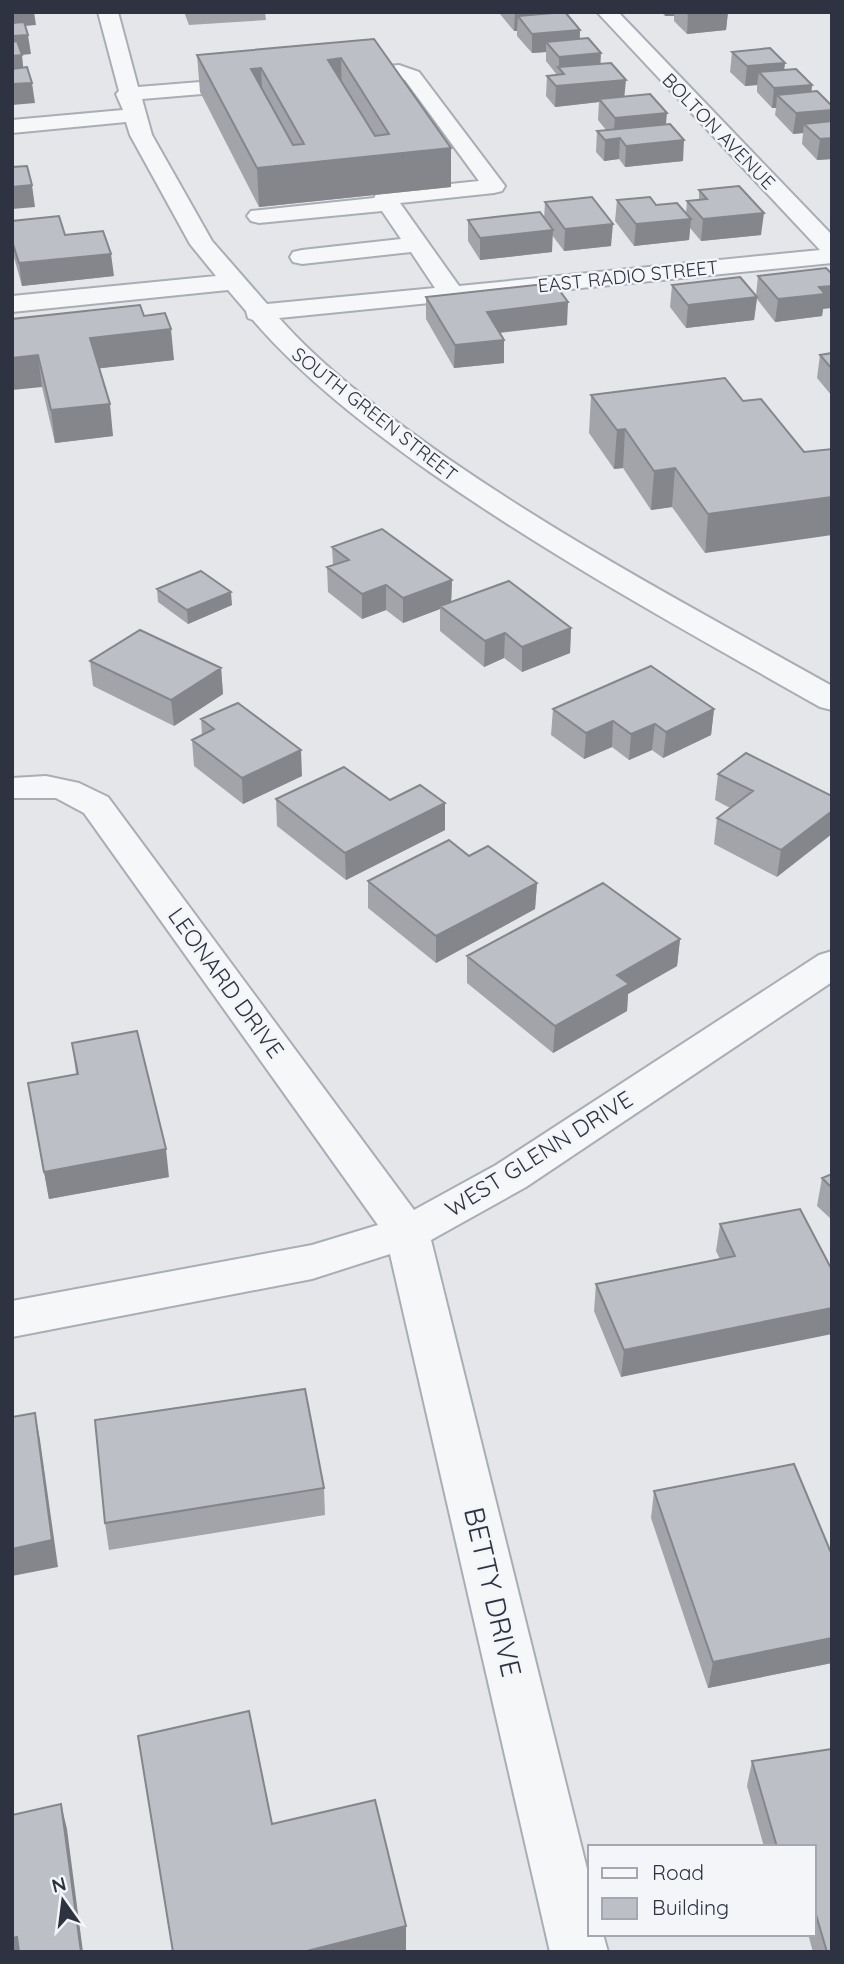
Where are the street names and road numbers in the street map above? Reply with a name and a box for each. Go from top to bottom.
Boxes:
street label: BOLTON AVENUE [657,68,781,194]
street label: EAST RADIO STREET [536,255,720,297]
street label: SOUTH GREEN STREET [287,342,463,486]
street label: LEONARD DRIVE [162,902,291,1064]
street label: WEST GLENN DRIVE [440,1084,638,1223]
street label: BETTY DRIVE [457,1504,530,1680]

